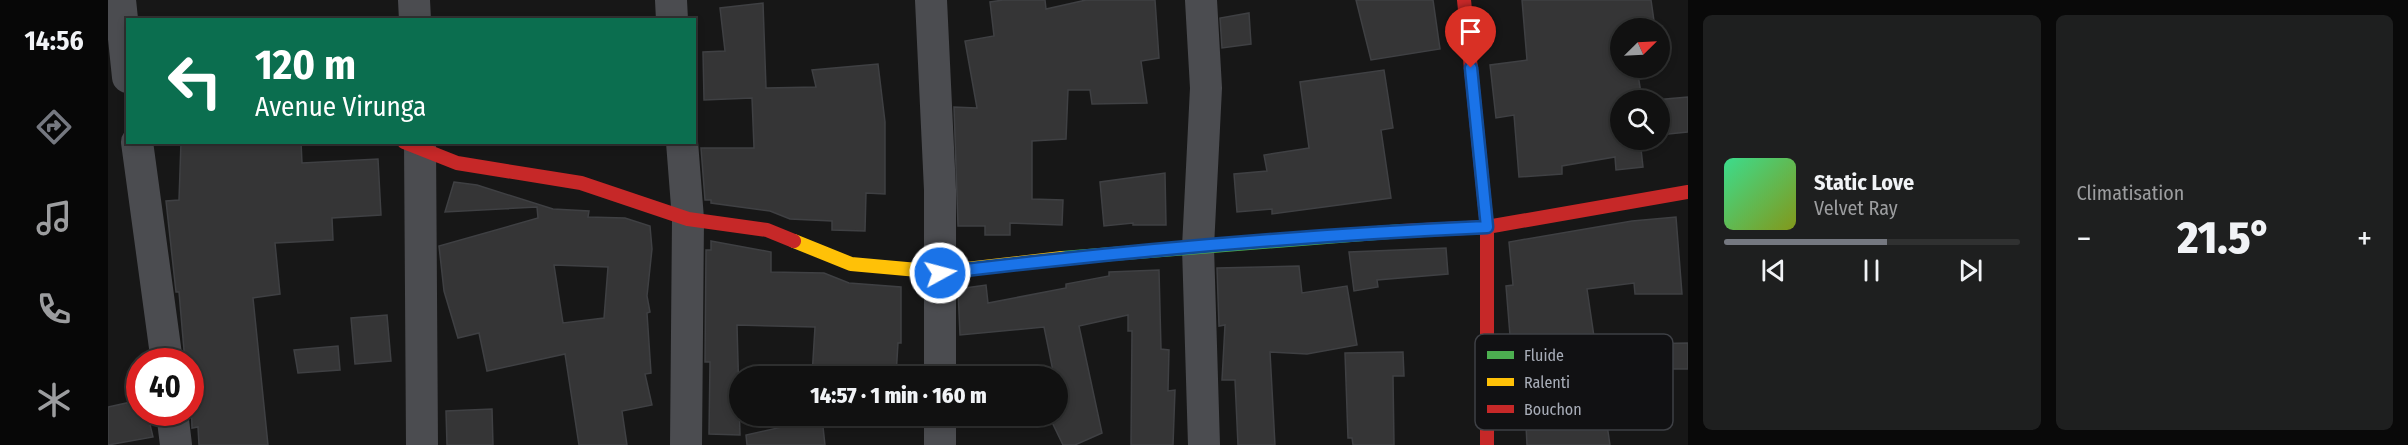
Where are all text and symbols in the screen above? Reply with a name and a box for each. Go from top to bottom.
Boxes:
pin [1445,6,1496,68]
icon: arrive [1454,15,1487,48]
north arrow [1610,18,1670,78]
map controls [1610,18,1670,150]
text: 14:56 [24,25,84,57]
text: 120 m [255,40,356,90]
icon: left [156,42,234,120]
button: search [1610,90,1670,150]
text: Avenue Virunga [255,91,426,123]
icon: directions [33,106,75,148]
text: Static Love [1814,169,1914,196]
text: Climatisation [2077,181,2184,205]
text: Velvet Ray [1814,196,1898,220]
icon: music [33,197,75,239]
text: 21.5° [2177,211,2271,265]
text: − [2077,219,2091,259]
text: + [2357,219,2372,259]
position arrow [908,241,972,305]
icon: previous [1757,254,1790,287]
icon: pause [1855,254,1888,287]
icon: next [1954,254,1987,287]
icon: phone [33,288,75,330]
legend [1475,334,1673,430]
text: Fluide [1524,346,1564,365]
speed limit sign: 40 [126,348,204,426]
text: Ralenti [1524,373,1570,392]
icon: climate [33,379,75,421]
text: 14:57 · 1 min · 160 m [810,382,987,409]
text: Bouchon [1524,400,1582,419]

